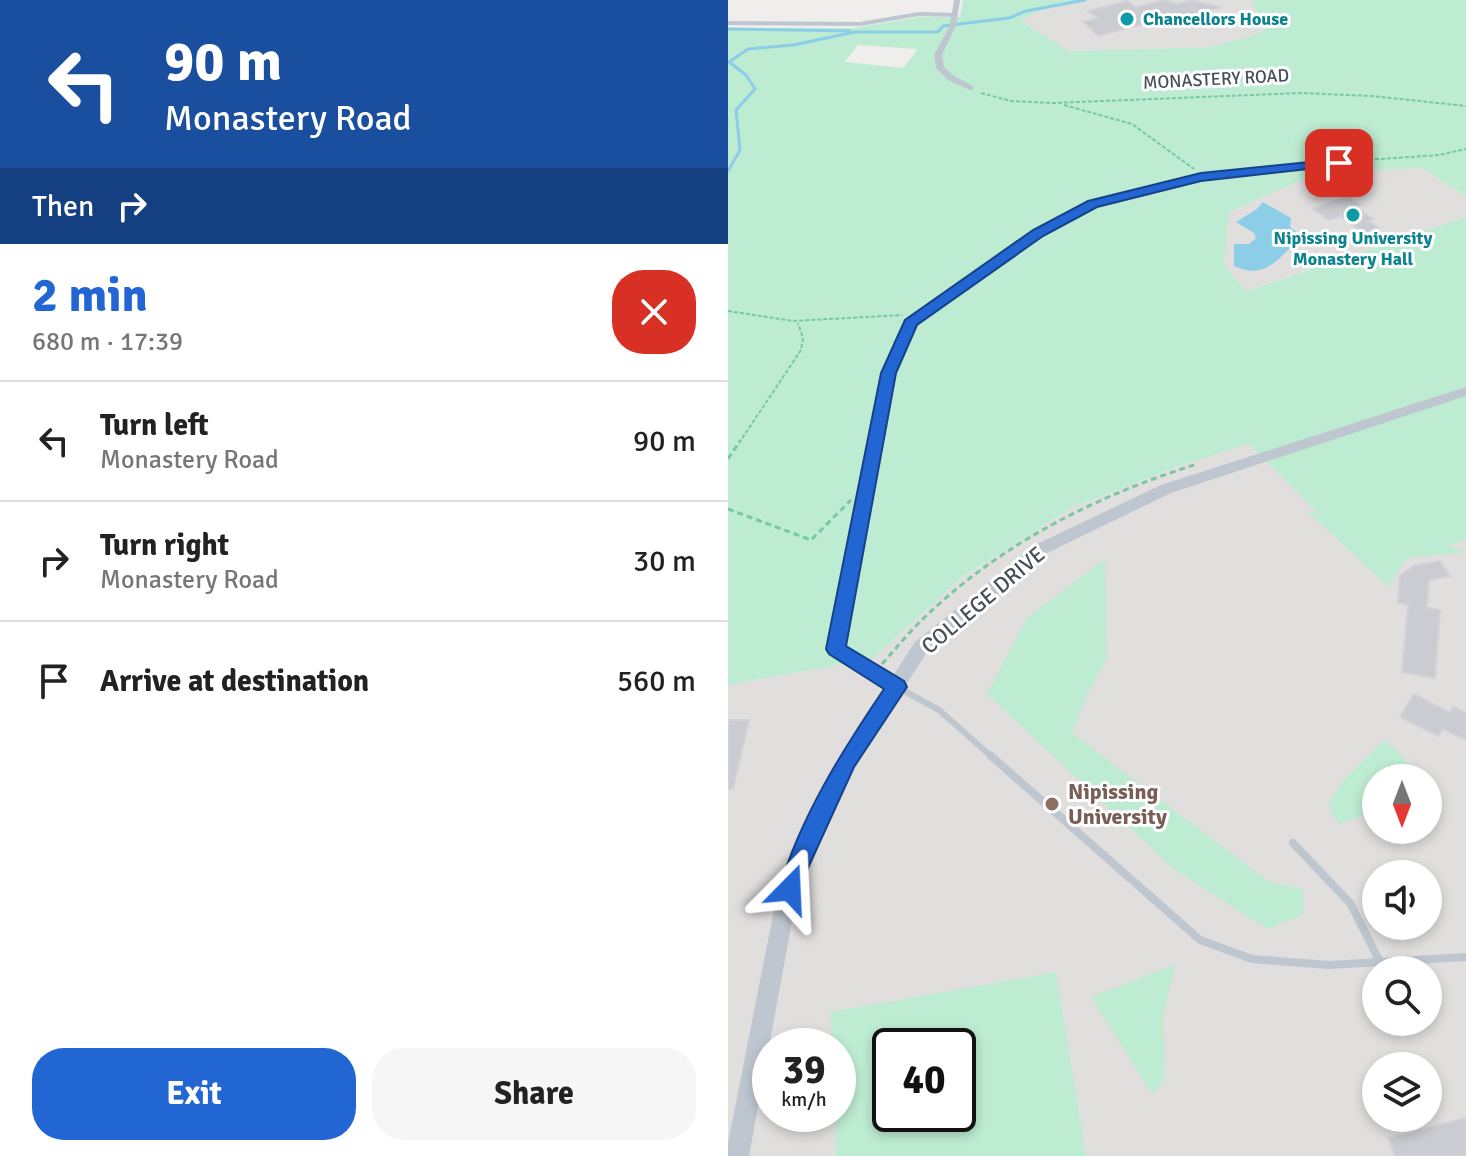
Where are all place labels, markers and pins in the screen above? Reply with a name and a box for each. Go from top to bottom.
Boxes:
place label: Chancellors House [1143,8,1288,30]
marker: Chancellors House [1118,10,1136,28]
pin [1305,129,1373,197]
marker: Nipissing University Monastery Hall [1344,206,1362,224]
place label: Nipissing University Monastery Hall [1274,227,1432,270]
place label: Nipissing University [1068,778,1167,830]
marker: Nipissing University [1043,795,1061,813]

